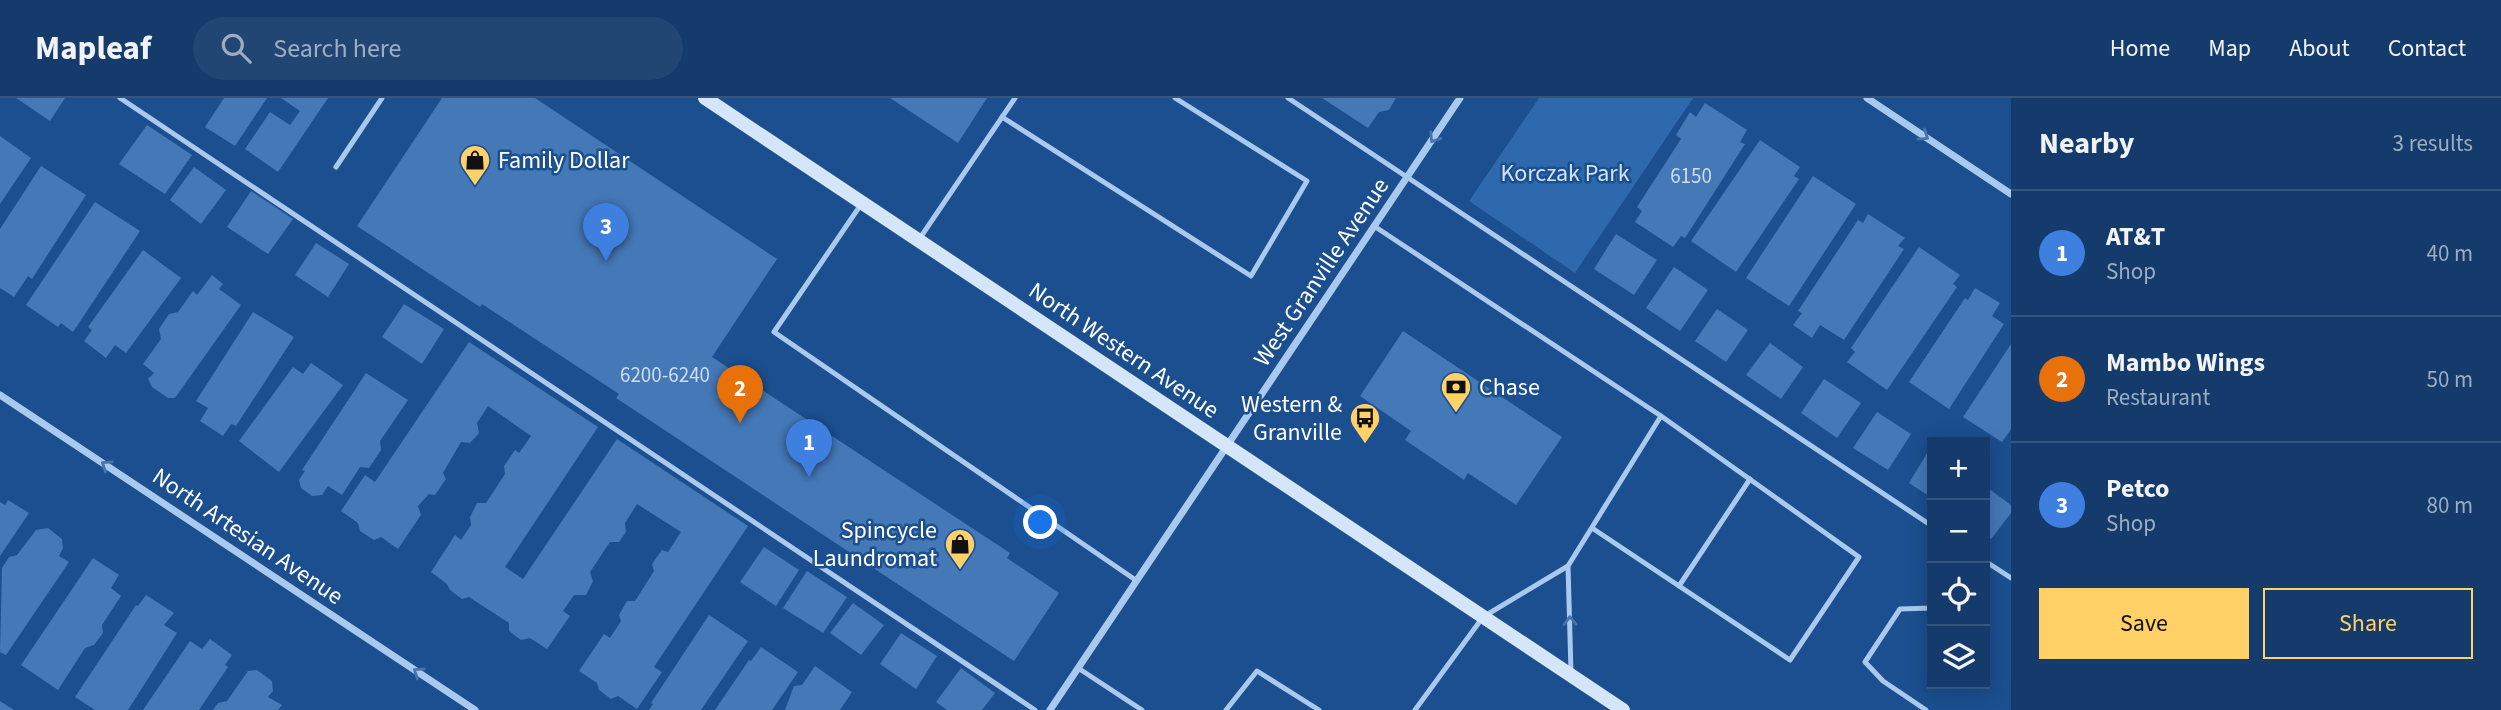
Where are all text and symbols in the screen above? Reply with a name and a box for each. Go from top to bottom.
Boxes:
search box [193,17,683,80]
text: Mapleaf [35,25,151,72]
icon: search [217,29,255,67]
text: Search here [273,30,401,67]
text: Home [2110,31,2170,66]
text: Map [2208,31,2251,66]
text: About [2289,31,2350,66]
text: Contact [2388,31,2466,66]
text: Nearby [2039,122,2134,165]
text: 3 results [2393,127,2473,160]
one-way arrow [1916,128,1929,140]
one-way arrow [1429,130,1442,143]
shop icon: Family Dollar [458,143,492,187]
place label: Family Dollar [498,143,630,178]
park label: Korczak Park [1500,156,1630,191]
house number: 6150 [1670,161,1712,191]
street label: West Granville Avenue [1245,171,1398,374]
pin: 3 [583,203,629,261]
text: AT&T [2106,218,2165,255]
text: 1 [2056,237,2068,270]
text: 40 m [2426,237,2473,270]
text: Shop [2106,255,2156,288]
street label: North Western Avenue [1021,274,1226,427]
text: Mambo Wings [2106,344,2265,381]
house number: 6200-6240 [620,360,710,390]
text: 2 [2056,363,2068,396]
text: 50 m [2426,363,2473,396]
pin: 2 [717,365,763,423]
bank icon: Chase [1439,370,1473,414]
place label: Chase [1479,370,1540,405]
text: Restaurant [2106,381,2210,414]
place label: Western & Granville [1241,387,1342,450]
bus stop icon: Western & Granville [1348,401,1382,445]
pin: 1 [786,419,832,477]
map controls [1927,437,1990,689]
button: + [1927,437,1990,500]
street label: North Artesian Avenue [145,459,350,614]
one-way arrow [101,461,114,473]
text: Petco [2106,470,2170,507]
text: 3 [2056,489,2068,522]
text: 80 m [2426,489,2473,522]
button: − [1927,500,1990,563]
your location [1023,505,1057,539]
text: Shop [2106,507,2156,540]
place label: Spincycle Laundromat [813,513,937,576]
shop icon: Spincycle Laundromat [943,527,977,571]
button: locate [1927,563,1990,626]
button: Save [2039,588,2249,659]
button: Share [2263,588,2473,659]
one-way arrow [1562,615,1577,626]
button: layers [1927,626,1990,689]
one-way arrow [413,668,426,680]

